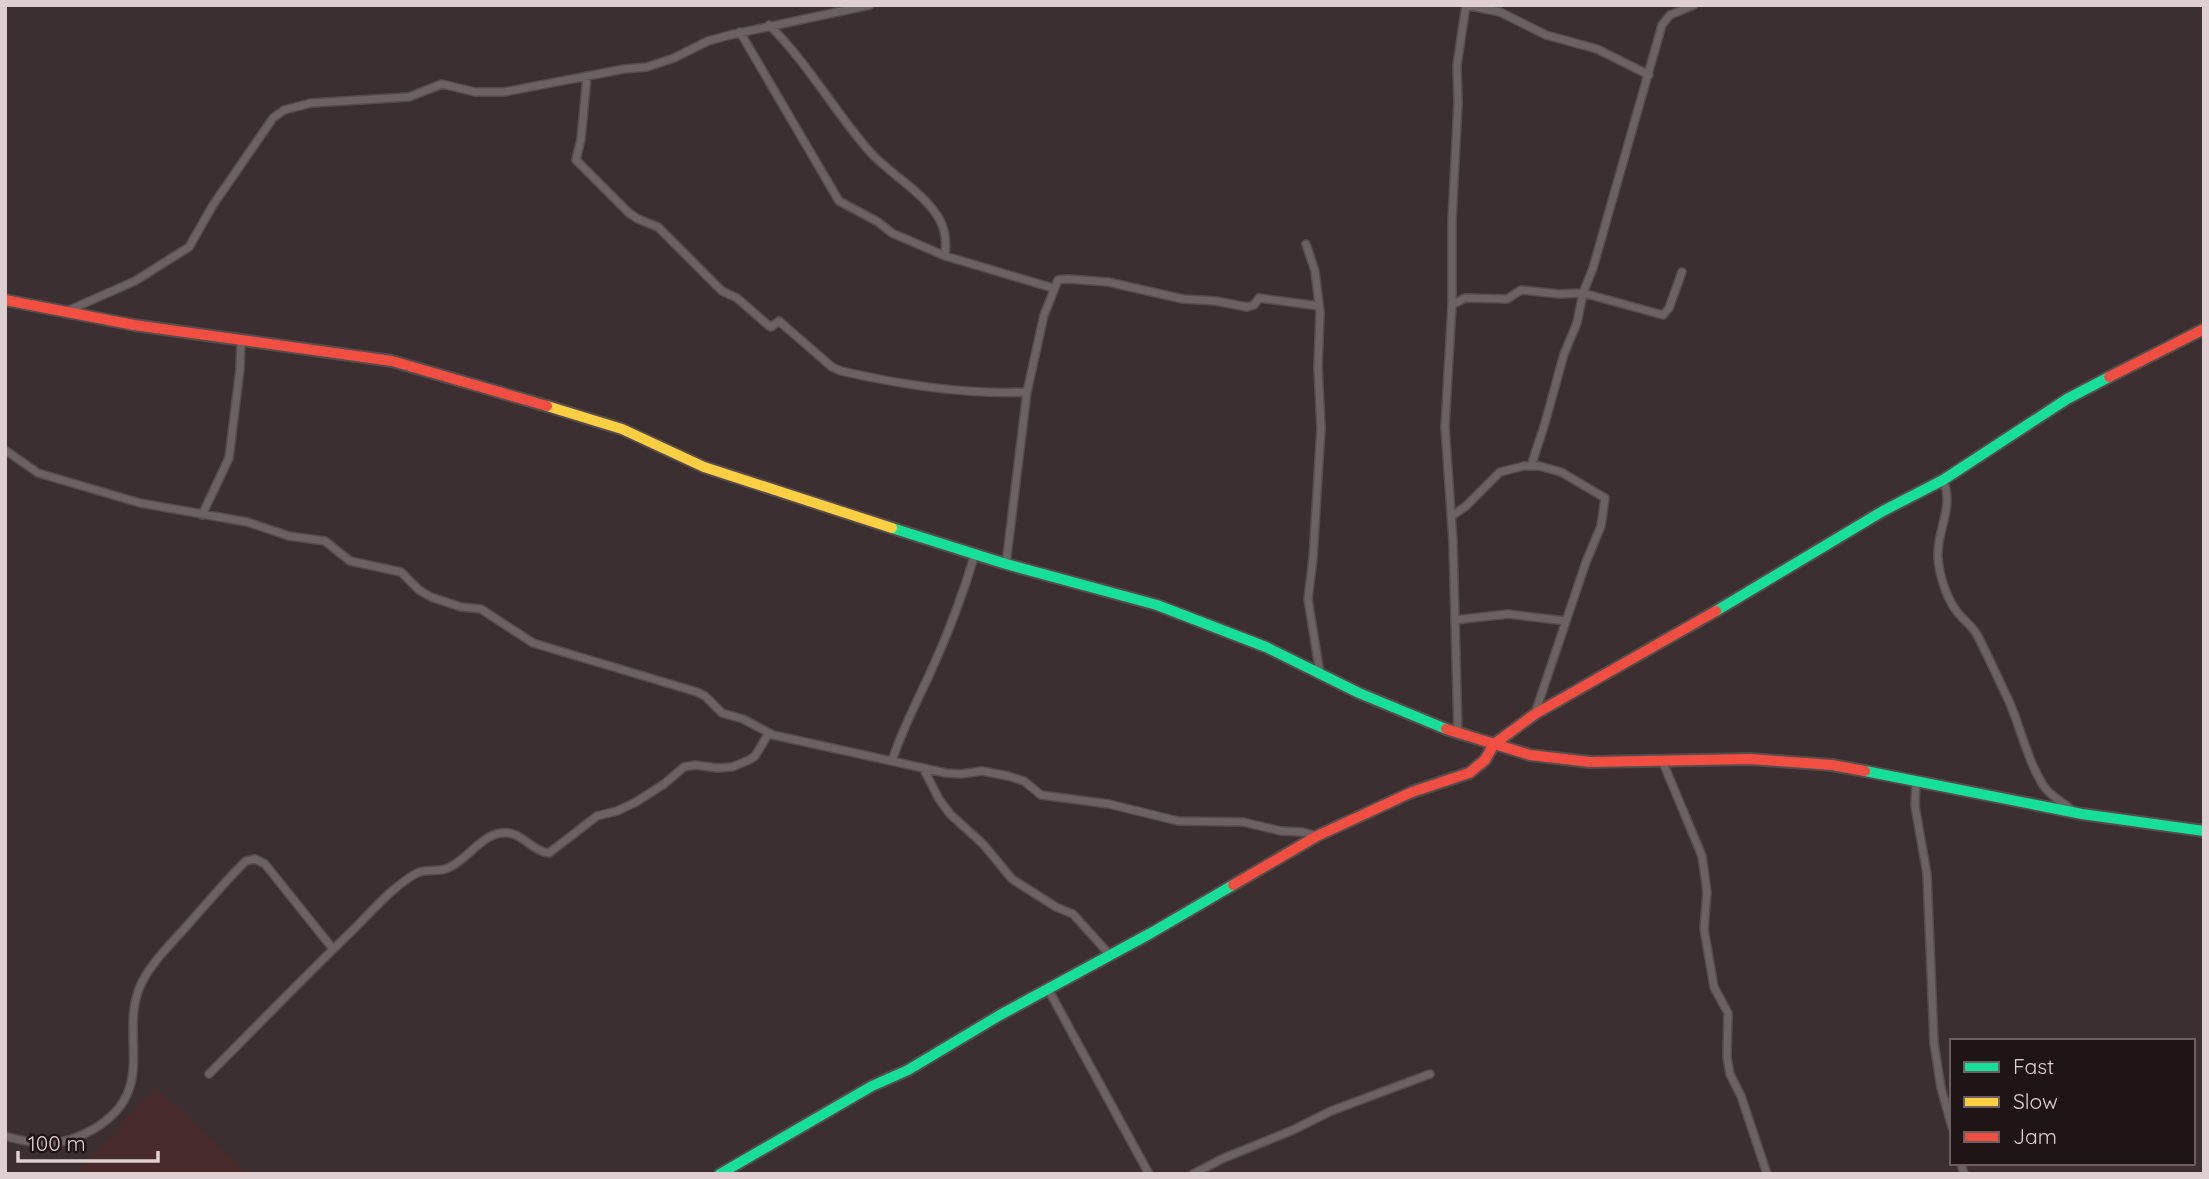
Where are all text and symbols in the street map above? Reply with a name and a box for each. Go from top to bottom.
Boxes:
legend [1950,1039,2195,1165]
text: Fast [2013,1053,2054,1079]
text: Slow [2013,1088,2058,1114]
scale bar [18,1120,158,1164]
text: Jam [2013,1123,2057,1149]
text: 100 m [28,1130,86,1156]

